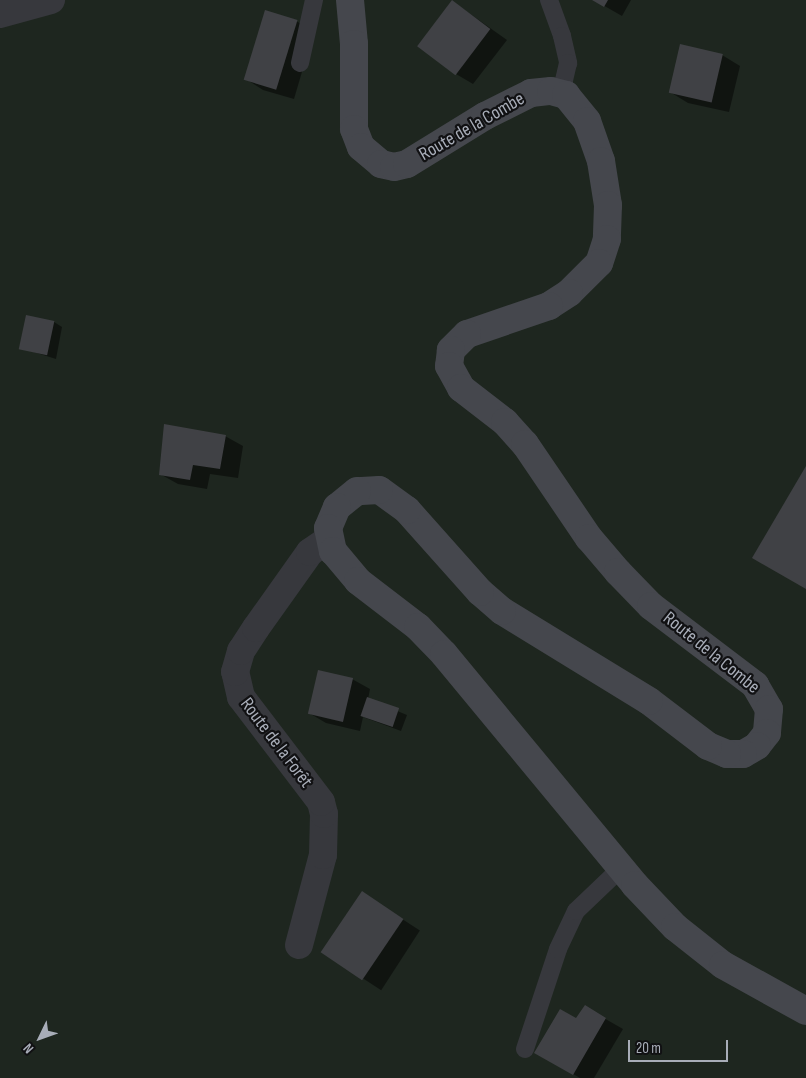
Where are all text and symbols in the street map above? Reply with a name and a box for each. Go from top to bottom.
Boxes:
street label: Route de la Combe [415,88,529,166]
street label: Route de la Combe [658,607,764,699]
street label: Route de la Forêt [235,694,317,792]
north arrow [15,1013,65,1063]
scale bar [631,1030,731,1062]
text: 20 m [636,1039,661,1058]
text: N [20,1040,37,1057]

